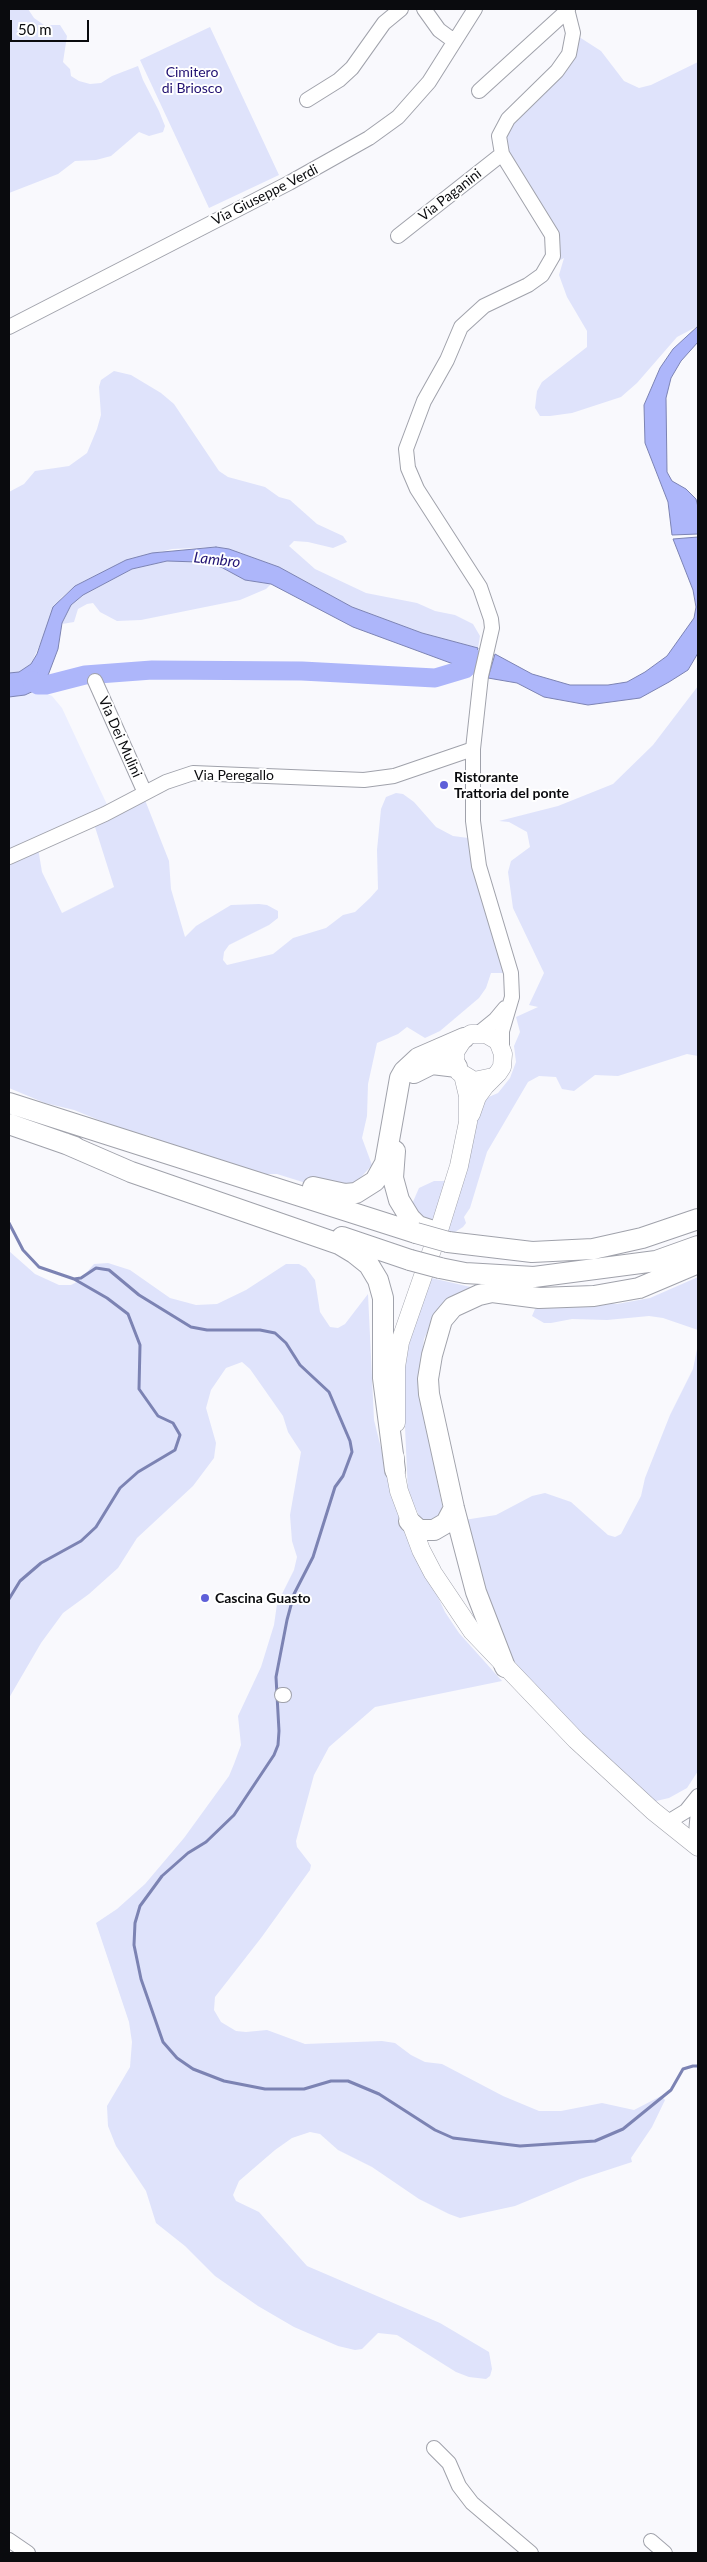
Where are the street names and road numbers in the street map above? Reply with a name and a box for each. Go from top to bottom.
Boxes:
street label: Via Giuseppe Verdi [209,161,321,229]
street label: Via Paganini [415,165,485,225]
street label: Via Dei Mulini [95,694,145,780]
street label: Via Peregallo [194,767,274,783]

